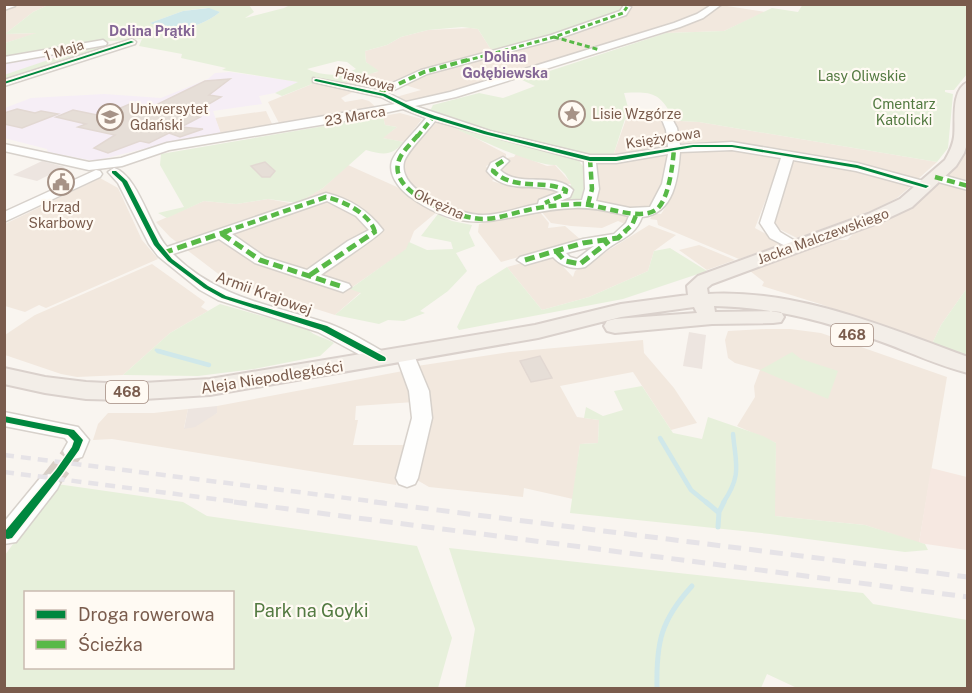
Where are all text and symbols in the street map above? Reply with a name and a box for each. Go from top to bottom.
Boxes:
district label: Dolina Prątki [109,23,195,39]
street label: 1 Maja [42,36,86,64]
district label: Dolina Gołębiewska [462,49,548,81]
street label: Piaskowa [333,63,397,95]
park label: Lasy Oliwskie [818,68,906,84]
park label: Cmentarz Katolicki [873,96,936,128]
place icon: Lisie Wzgórze [557,99,587,129]
place label: Uniwersytet Gdański [130,101,208,133]
school or university icon: Uniwersytet Gdański [95,102,125,132]
street label: 23 Marca [323,103,387,129]
place label: Lisie Wzgórze [592,106,682,122]
street label: Księżycowa [624,124,702,152]
public building icon: Urząd Skarbowy [46,167,76,197]
street label: Okrężna [411,185,467,223]
place label: Urząd Skarbowy [29,199,94,231]
street label: Jacka Malczewskiego [755,205,891,267]
street label: Armii Krajowej [214,268,314,318]
road number: 468 [831,324,873,346]
street label: Aleja Niepodległości [200,357,344,397]
road number: 468 [106,381,148,403]
legend [24,591,234,669]
park label: Park na Goyki [254,600,368,621]
text: Droga rowerowa [78,604,214,625]
text: Ścieżka [78,633,143,655]

